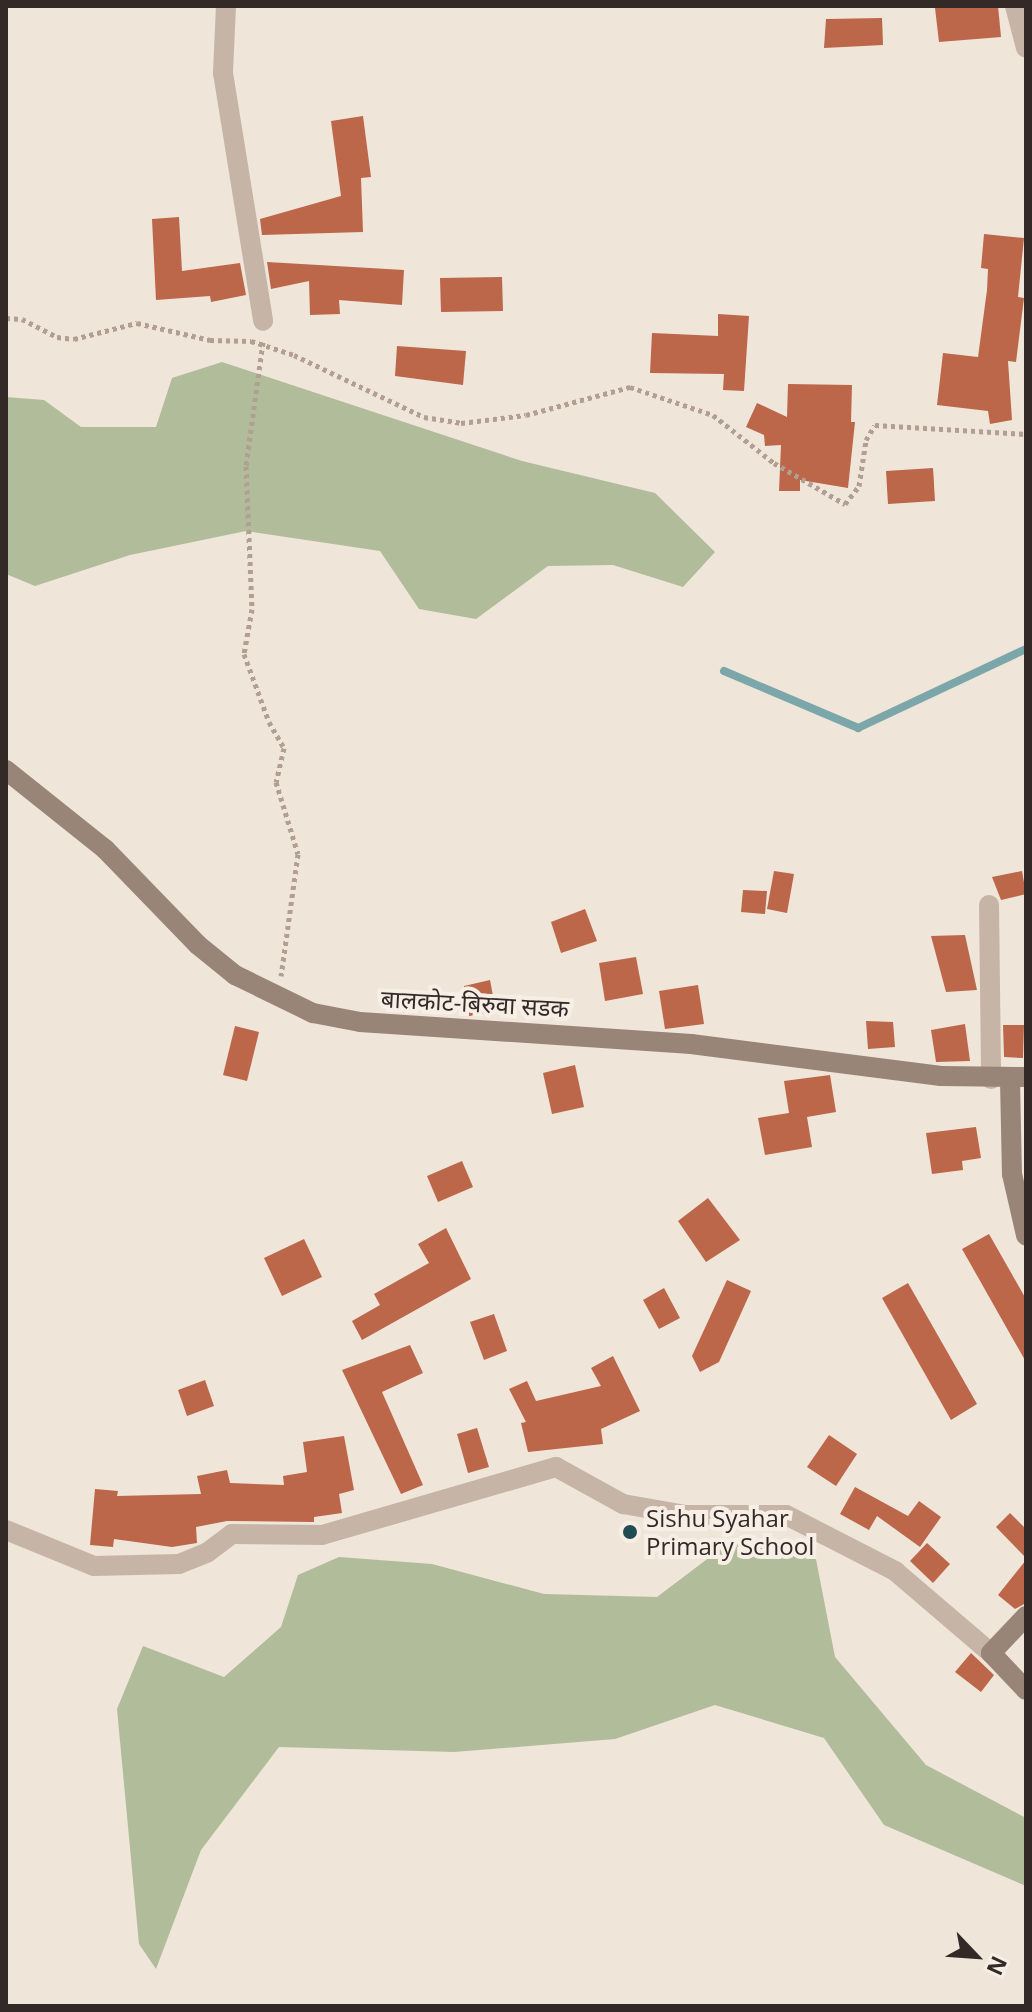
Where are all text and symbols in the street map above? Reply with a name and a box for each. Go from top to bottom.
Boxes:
street label: बालकोट-बिरुवा सडक [380,984,570,1022]
place label: Sishu Syahar Primary School [646,1504,814,1560]
marker: Sishu Syahar Primary School [621,1523,639,1541]
north arrow [936,1916,1016,1996]
text: N [980,1952,1015,1981]

